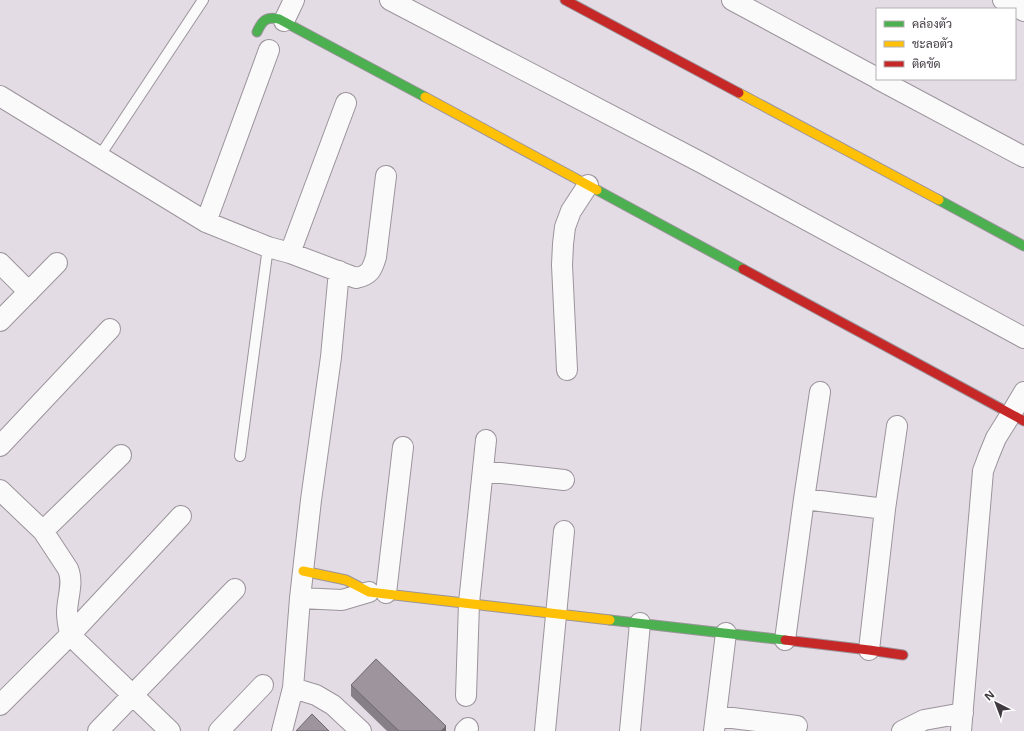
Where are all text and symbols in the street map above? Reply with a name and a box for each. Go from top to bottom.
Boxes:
legend [876,8,1016,80]
text: คล่องตัว [912,15,952,32]
text: ชะลอตัว [912,35,953,52]
text: ติดขัด [912,55,941,72]
north arrow [976,683,1016,723]
text: N [981,687,997,704]

